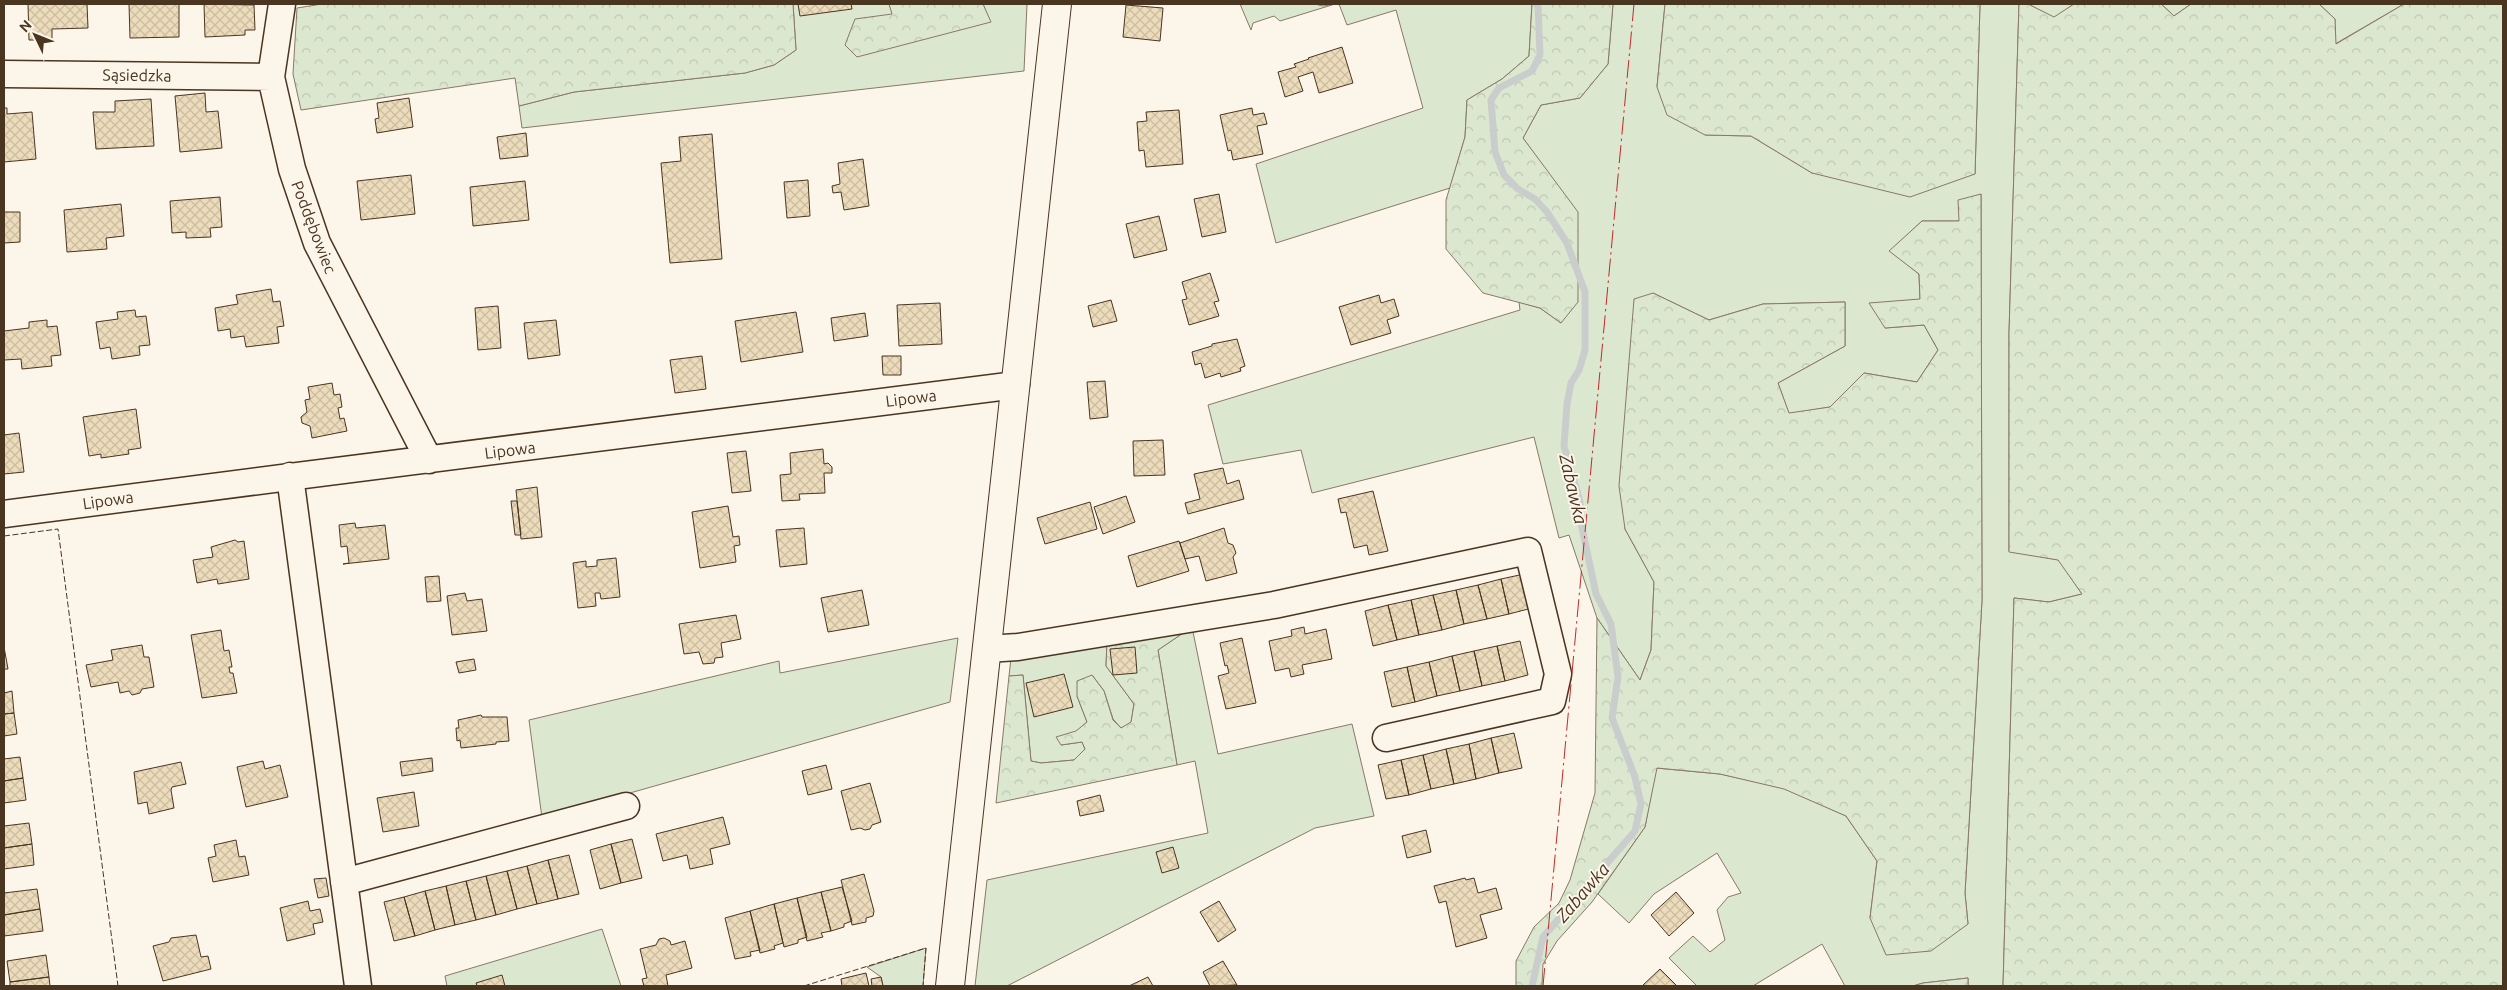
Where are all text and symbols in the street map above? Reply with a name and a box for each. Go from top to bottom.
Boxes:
north arrow [10,10,60,60]
text: N [16,17,35,35]
street label: Sąsiedzka [102,65,172,85]
street label: Poddębowiec [288,178,340,276]
street label: Lipowa [884,386,938,410]
street label: Lipowa [483,438,537,462]
water label: Zabawka [1556,451,1592,526]
street label: Lipowa [81,488,135,512]
water label: Zabawka [1550,858,1613,926]

